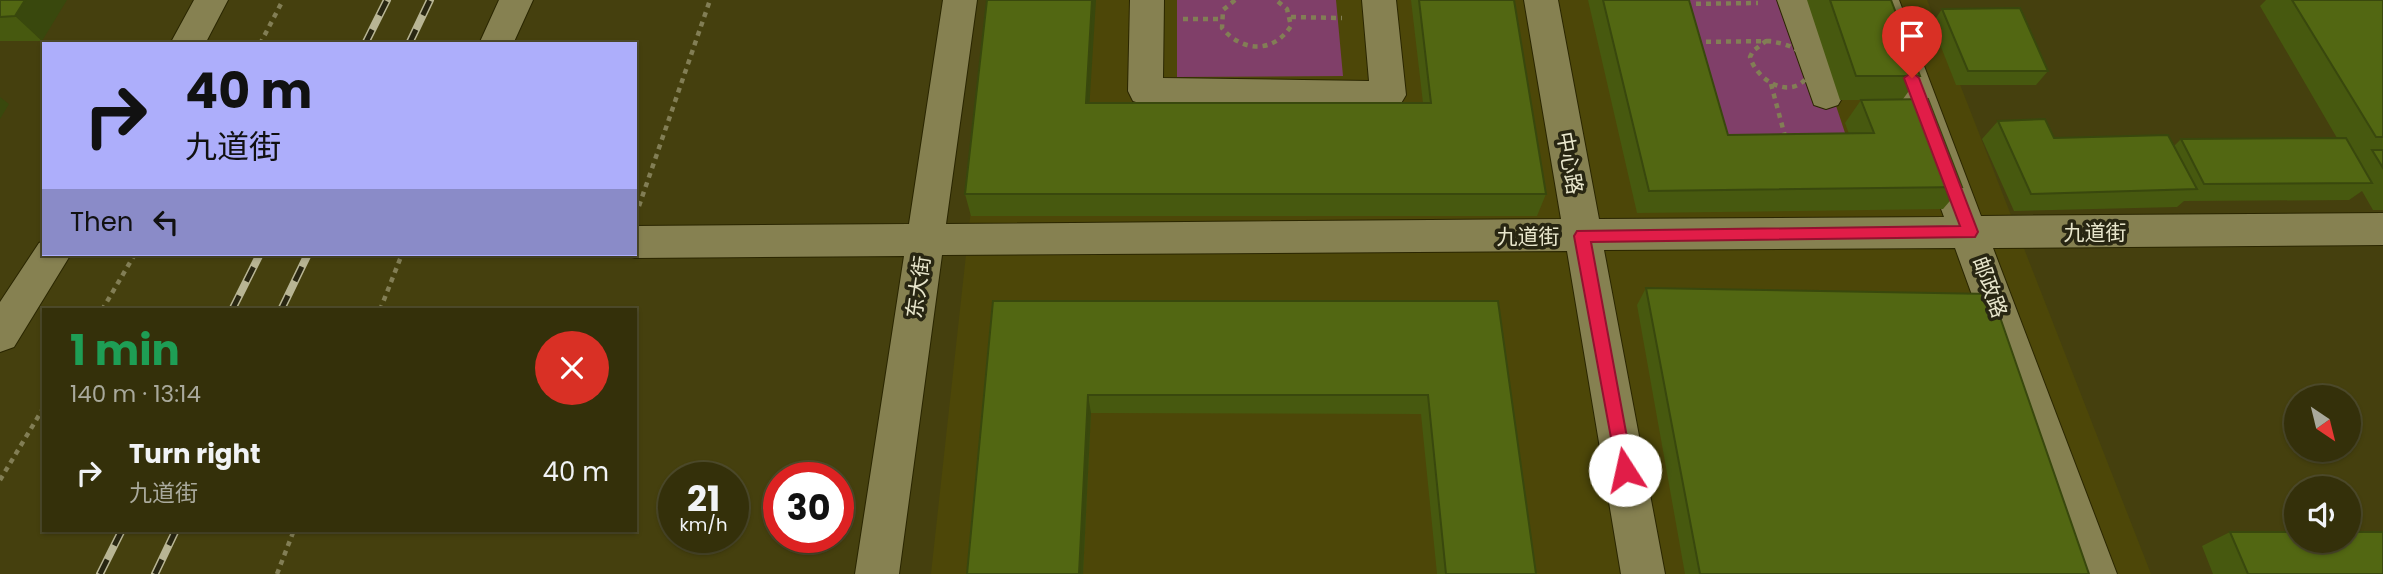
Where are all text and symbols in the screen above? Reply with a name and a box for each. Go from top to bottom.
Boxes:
pin [1882,6,1942,78]
icon: arrive [1893,17,1931,55]
text: 40 m [185,57,312,125]
icon: right [70,70,161,161]
text: 九道街 [185,124,281,169]
street label: 中心路 [1550,129,1590,197]
icon: left [147,203,185,241]
text: Then [70,204,133,240]
street label: 九道街 [2064,218,2127,247]
street label: 九道街 [1497,222,1560,251]
street label: 邮政路 [1966,252,2014,322]
street label: 东大街 [899,254,937,320]
text: 1 min [70,321,180,380]
button: close [535,331,609,405]
text: 140 m · 13:14 [70,378,201,410]
north arrow [2284,385,2361,462]
map controls [2284,385,2361,553]
position arrow [1588,433,1662,507]
text: Turn right [129,436,261,472]
icon: right [70,454,108,492]
text: 40 m [543,454,609,490]
speed limit sign: 30 [763,462,854,553]
text: 21 [687,474,720,523]
button: sound [2284,476,2361,553]
text: 九道街 [129,477,198,509]
text: km/h [680,512,727,537]

